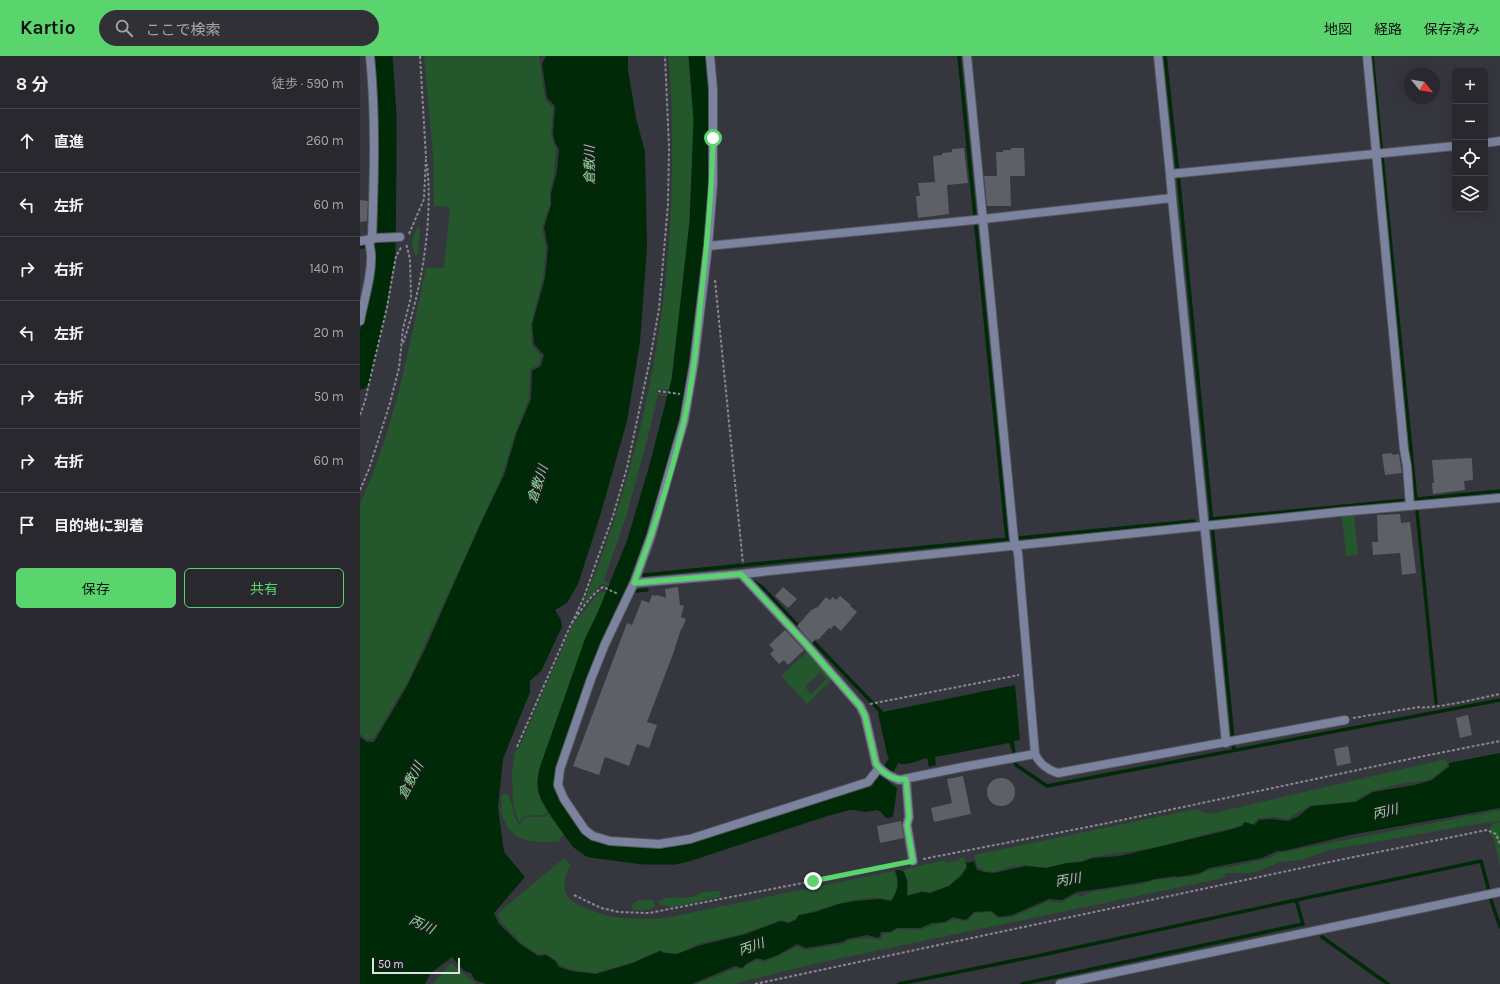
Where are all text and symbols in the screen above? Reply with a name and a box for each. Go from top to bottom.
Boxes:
search box [99,10,379,46]
text: Kartio [20,17,75,39]
icon: search [113,17,135,39]
text: ここで検索 [145,21,221,39]
text: 地図 [1324,21,1352,38]
text: 経路 [1374,21,1402,38]
text: 保存済み [1424,21,1480,38]
north arrow [1404,68,1440,104]
map controls [1452,68,1488,212]
button: + [1452,68,1488,104]
text: 8 分 [16,74,48,94]
text: 徒歩 · 590 m [272,76,344,91]
button: − [1452,104,1488,140]
route start [704,129,722,147]
icon: ahead [16,130,38,152]
text: 直進 [54,133,84,151]
text: 260 m [306,133,344,148]
button: locate [1452,140,1488,176]
water label: 倉敷川 [582,144,597,185]
button: layers [1452,176,1488,212]
icon: left [16,194,38,216]
text: 左折 [54,197,84,215]
text: 60 m [314,197,344,212]
icon: right [16,258,38,280]
text: 右折 [54,261,84,279]
text: 140 m [309,261,344,276]
icon: left [16,322,38,344]
text: 左折 [54,325,84,343]
text: 20 m [314,325,344,340]
icon: right [16,386,38,408]
text: 右折 [54,389,84,407]
text: 50 m [314,389,344,404]
icon: right [16,450,38,472]
text: 右折 [54,453,84,471]
text: 60 m [314,453,344,468]
water label: 倉敷川 [524,461,551,505]
icon: arrive [16,514,38,536]
text: 目的地に到着 [54,517,144,535]
button: 保存 [16,568,176,608]
button: 共有 [184,568,344,608]
water label: 倉敷川 [395,758,427,801]
water label: 丙川 [1371,801,1401,822]
water label: 丙川 [1054,870,1084,889]
route end [804,872,822,890]
water label: 丙川 [407,912,439,938]
water label: 丙川 [736,935,768,958]
scale bar [372,956,460,975]
text: 50 m [378,958,404,971]

